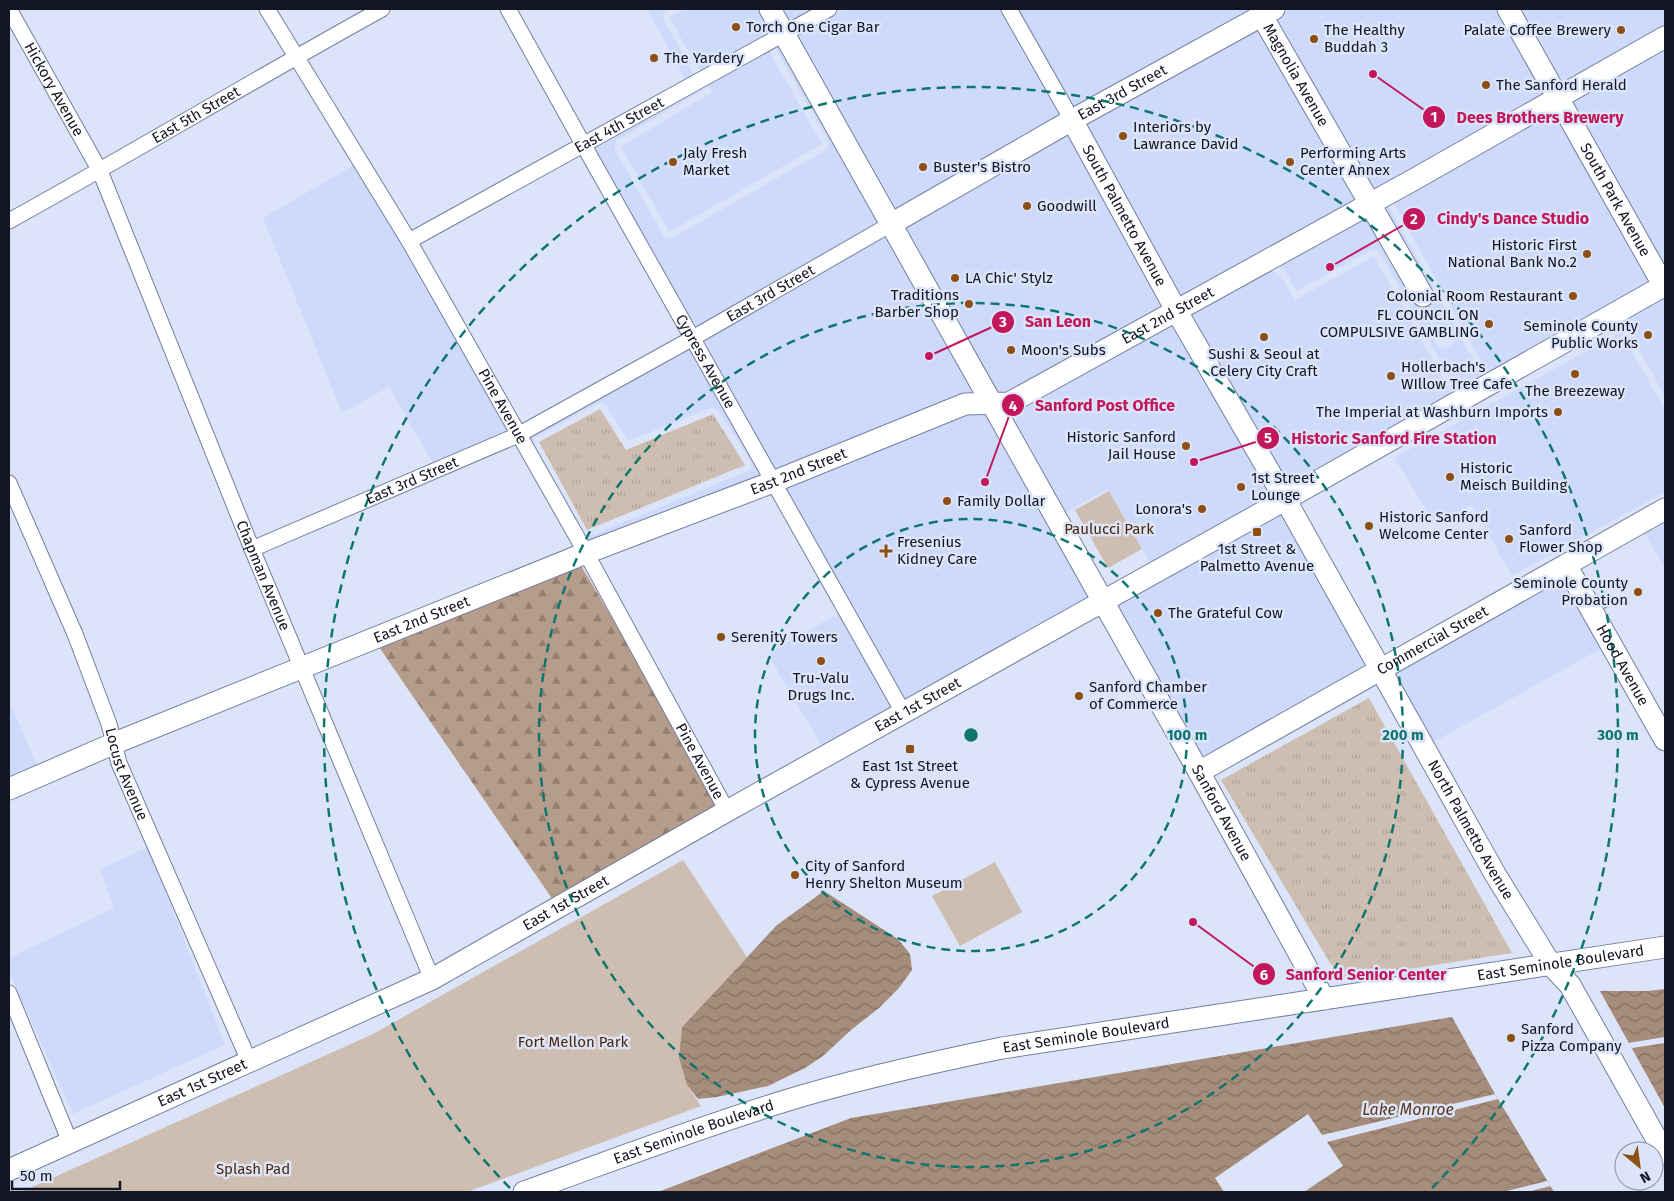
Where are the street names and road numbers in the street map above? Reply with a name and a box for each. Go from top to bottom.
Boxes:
street label: Magnolia Avenue [1259,20,1333,130]
street label: Hickory Avenue [21,39,88,139]
street label: East 3rd Street [1075,60,1170,124]
street label: East 5th Street [149,82,244,147]
street label: East 4th Street [571,93,667,157]
street label: South Park Avenue [1576,140,1654,260]
street label: South Palmetto Avenue [1078,142,1170,289]
street label: East 3rd Street [723,261,818,326]
street label: East 2nd Street [1119,283,1217,348]
street label: Cypress Avenue [672,311,739,412]
street label: Pine Avenue [474,365,531,447]
street label: East 2nd Street [748,444,850,499]
street label: East 3rd Street [363,452,461,508]
street label: Chapman Avenue [232,518,294,633]
street label: East 2nd Street [371,592,473,647]
street label: Commercial Street [1374,602,1492,679]
street label: Hood Avenue [1592,621,1653,709]
street label: East 1st Street [871,673,965,736]
street label: Pine Avenue [672,720,728,802]
street label: Locust Avenue [101,726,152,823]
street label: North Palmetto Avenue [1424,757,1517,903]
street label: Sanford Avenue [1188,762,1255,864]
street label: East 1st Street [520,871,612,934]
street label: East Seminole Boulevard [1476,941,1645,984]
street label: East Seminole Boulevard [1001,1014,1171,1057]
street label: East 1st Street [155,1055,250,1111]
street label: East Seminole Boulevard [611,1096,776,1168]

